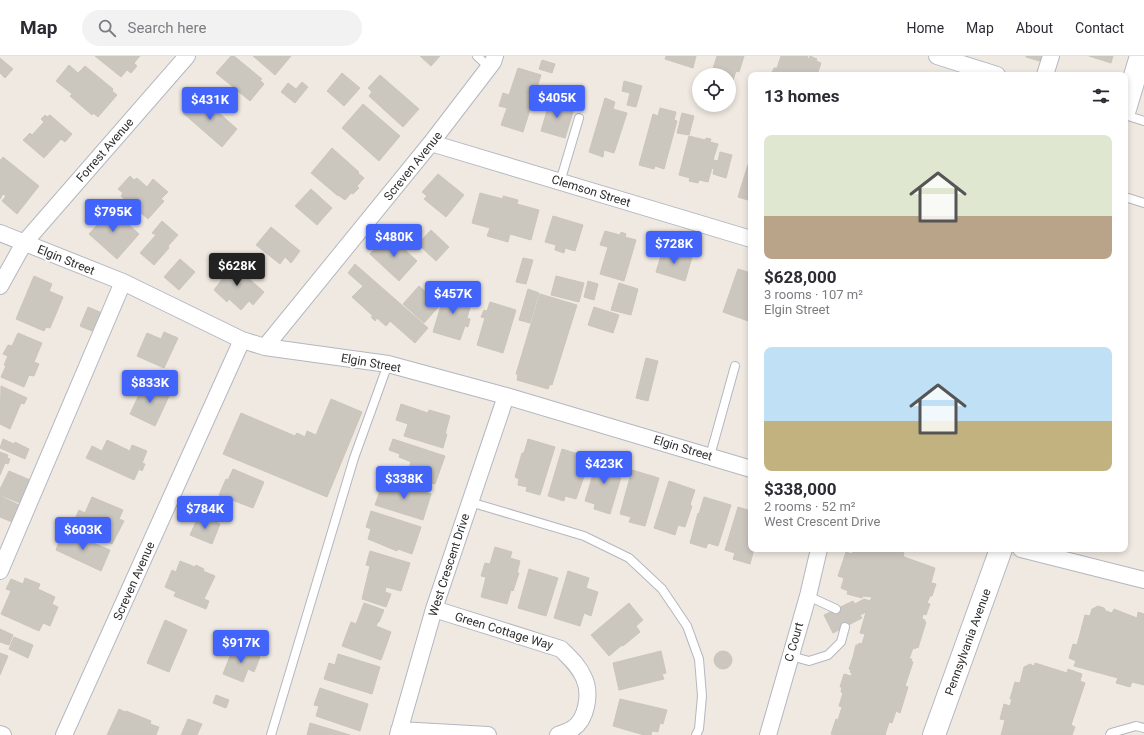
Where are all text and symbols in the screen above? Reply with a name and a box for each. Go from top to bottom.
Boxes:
search box [82,10,362,46]
text: Map [20,16,58,39]
icon: search [96,17,118,39]
text: Search here [128,19,206,37]
text: Home [906,20,944,36]
text: Map [966,20,994,36]
text: About [1016,20,1053,36]
text: Contact [1075,20,1124,36]
map controls [692,68,736,112]
button: locate [692,68,736,112]
pin: $405K [529,85,585,119]
icon: filters [1090,85,1112,107]
text: 13 homes [764,86,840,106]
pin: $431K [182,87,238,121]
text: $405K [538,90,576,105]
text: $431K [191,92,229,107]
street label: Forrest Avenue [73,115,137,185]
street label: Screven Avenue [381,129,445,203]
icon: home [902,161,974,233]
street label: Clemson Street [550,172,632,210]
pin: $795K [85,199,141,233]
text: $795K [94,204,132,219]
pin: $480K [366,224,422,258]
text: $480K [375,229,413,244]
pin: $728K [646,231,702,265]
text: $728K [655,236,693,251]
street label: Elgin Street [35,242,97,278]
pin: $628K [209,253,265,287]
text: $628K [218,258,256,273]
text: $628,000 [764,267,836,287]
pin: $457K [425,281,481,315]
text: $457K [434,286,472,301]
text: 3 rooms · 107 m² [764,287,863,302]
text: Elgin Street [764,302,830,317]
street label: Elgin Street [340,351,402,375]
pin: $833K [122,370,178,404]
icon: home [902,373,974,445]
text: $833K [131,375,169,390]
street label: Elgin Street [652,432,714,464]
pin: $423K [576,451,632,485]
text: $423K [585,456,623,471]
pin: $338K [376,466,432,500]
text: $338K [385,471,423,486]
text: $338,000 [764,479,836,499]
pin: $784K [177,496,233,530]
text: 2 rooms · 52 m² [764,499,856,514]
text: $784K [186,501,224,516]
street label: West Crescent Drive [426,512,472,618]
text: West Crescent Drive [764,514,880,529]
pin: $603K [55,517,111,551]
text: $603K [64,522,102,537]
street label: Screven Avenue [110,540,158,622]
street label: Pennsylvania Avenue [942,587,994,697]
street label: Green Cottage Way [453,609,555,653]
street label: C Court [782,621,806,663]
pin: $917K [213,630,269,664]
text: $917K [222,635,260,650]

